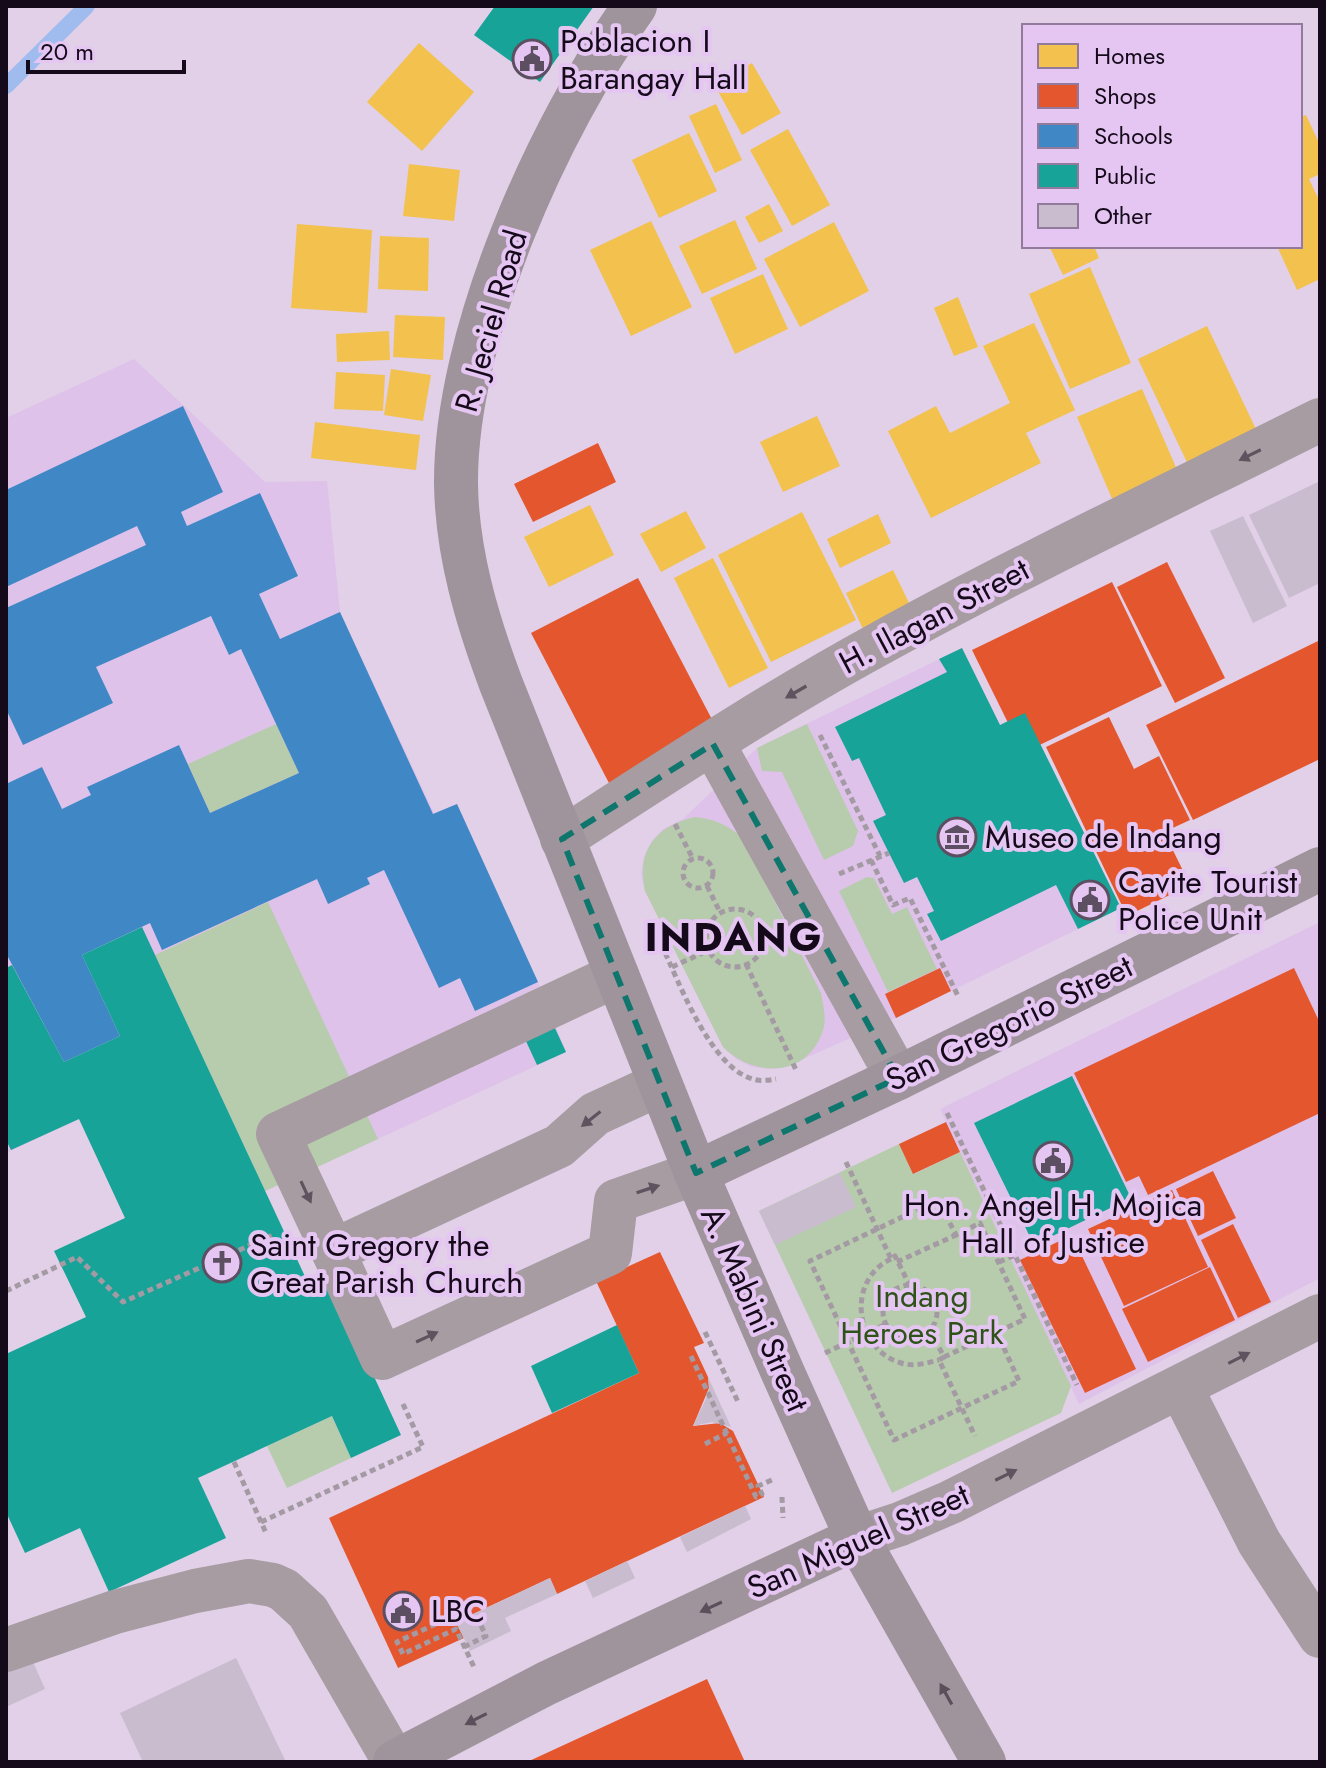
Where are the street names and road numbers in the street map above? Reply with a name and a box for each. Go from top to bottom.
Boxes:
street label: R. Jeciel Road [443,225,539,417]
street label: H. Ilagan Street [831,546,1037,685]
street label: San Gregorio Street [878,943,1140,1103]
street label: A. Mabini Street [689,1199,821,1419]
street label: San Miguel Street [740,1471,977,1610]

